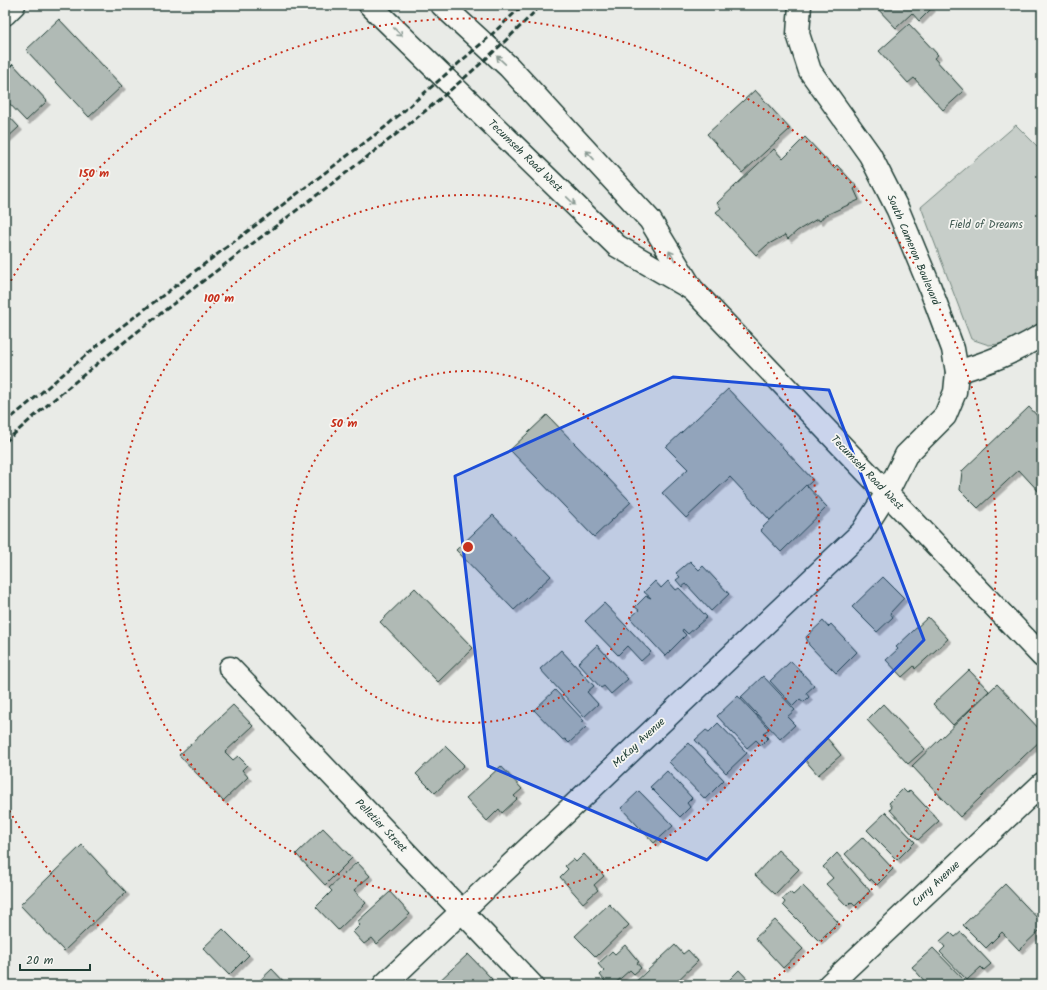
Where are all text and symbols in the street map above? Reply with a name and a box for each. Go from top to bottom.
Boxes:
one-way arrow [393,27,403,37]
one-way arrow [496,55,506,65]
street label: Tecumseh Road West [483,115,567,197]
one-way arrow [585,150,595,160]
text: 150 m [79,164,109,183]
street label: South Cameron Boulevard [881,192,945,309]
one-way arrow [566,196,576,206]
park label: Field of Dreams [949,216,1023,234]
one-way arrow [667,250,675,262]
text: 100 m [204,289,234,308]
text: 50 m [330,414,358,433]
street label: Tecumseh Road West [826,431,908,515]
centre of rings [461,540,475,554]
street label: McKay Avenue [608,713,670,772]
street label: Pelletier Street [351,795,412,858]
street label: Curry Avenue [908,857,965,911]
scale bar [20,946,90,972]
text: 20 m [26,951,54,970]

